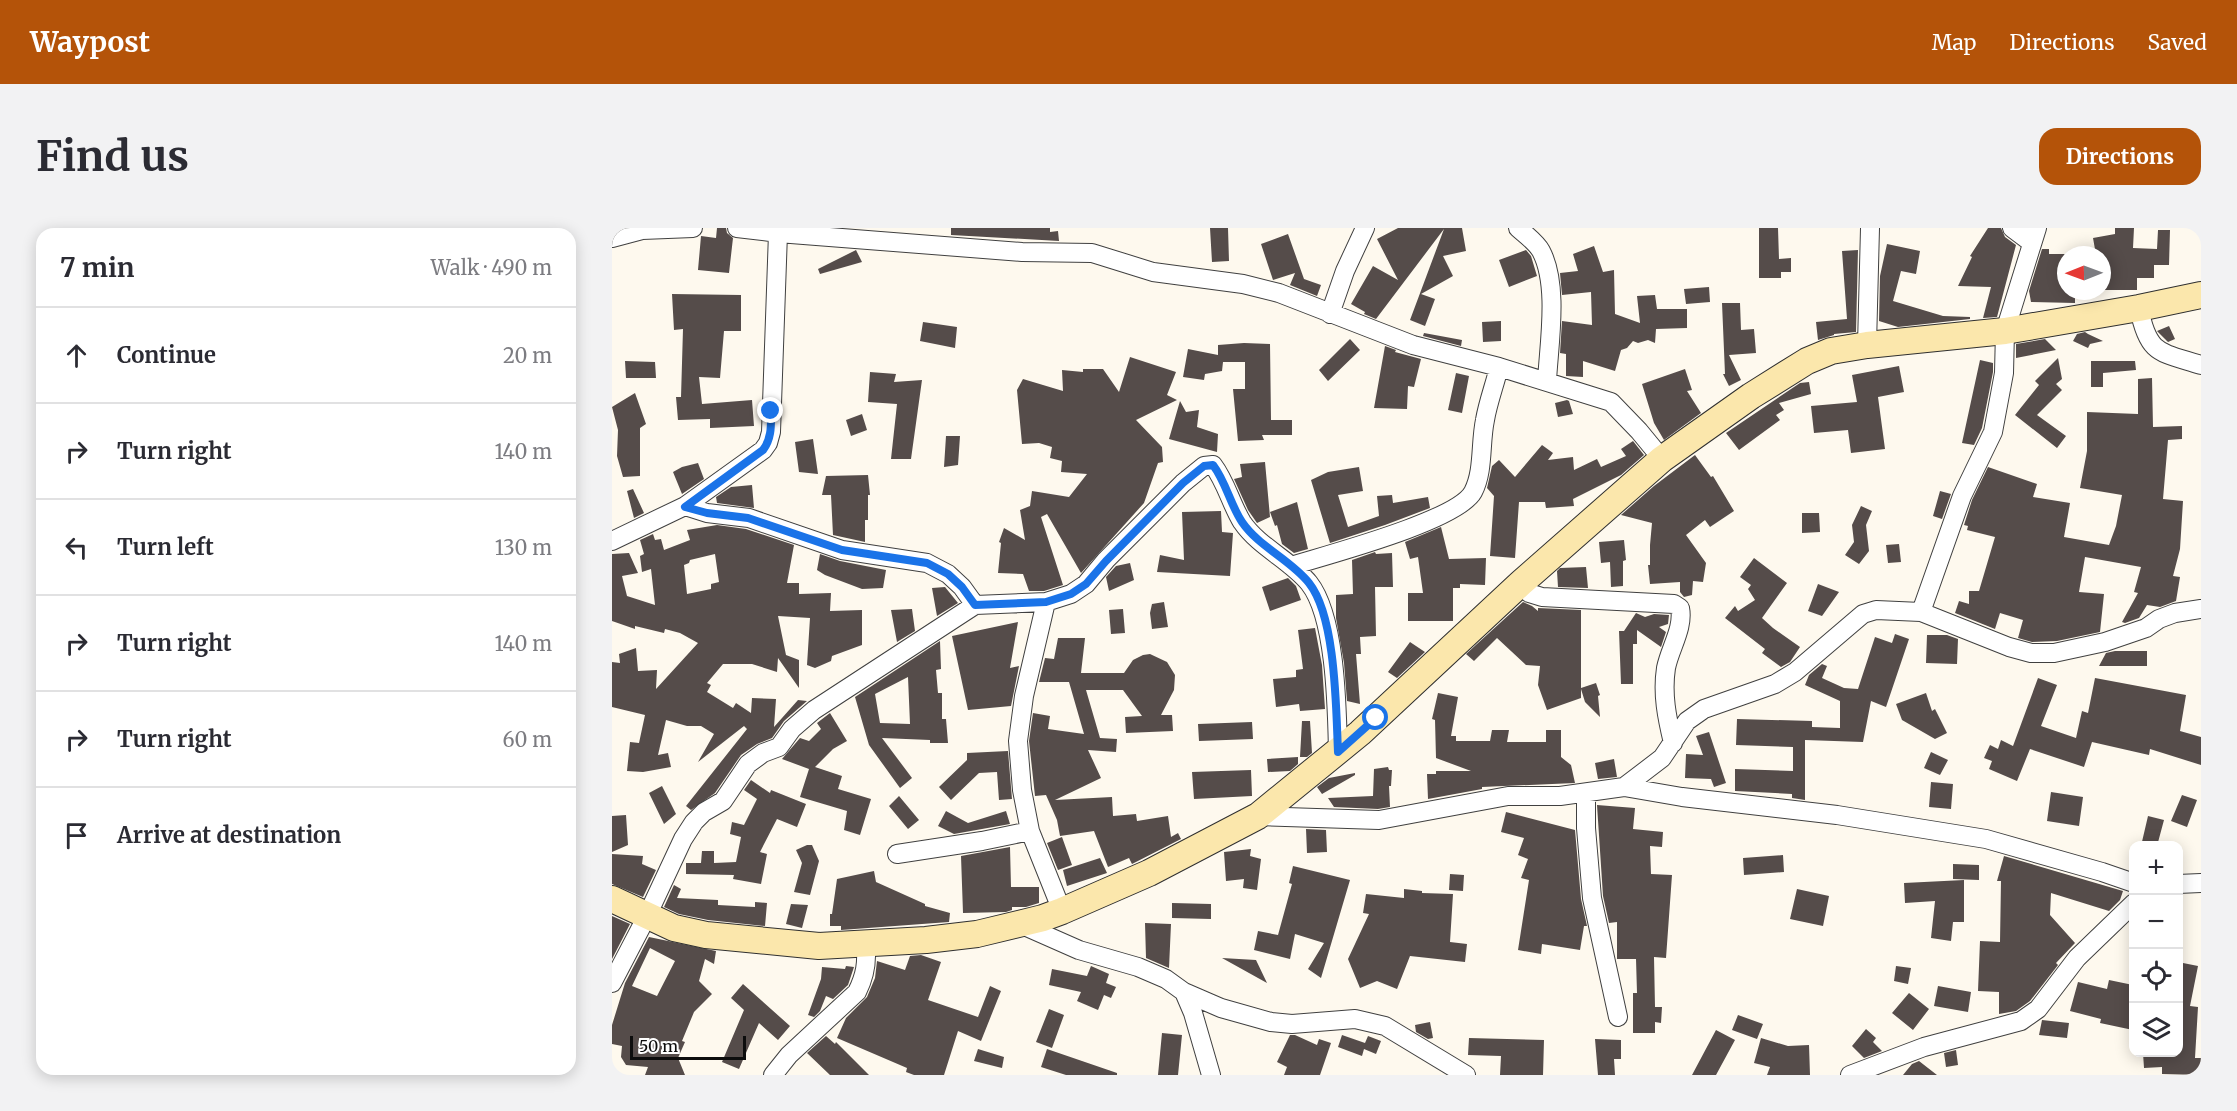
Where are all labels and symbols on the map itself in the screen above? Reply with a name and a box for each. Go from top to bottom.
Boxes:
north arrow [2057,246,2111,300]
route end [757,397,783,423]
route start [1362,704,1388,730]
scale bar [630,1033,746,1060]

